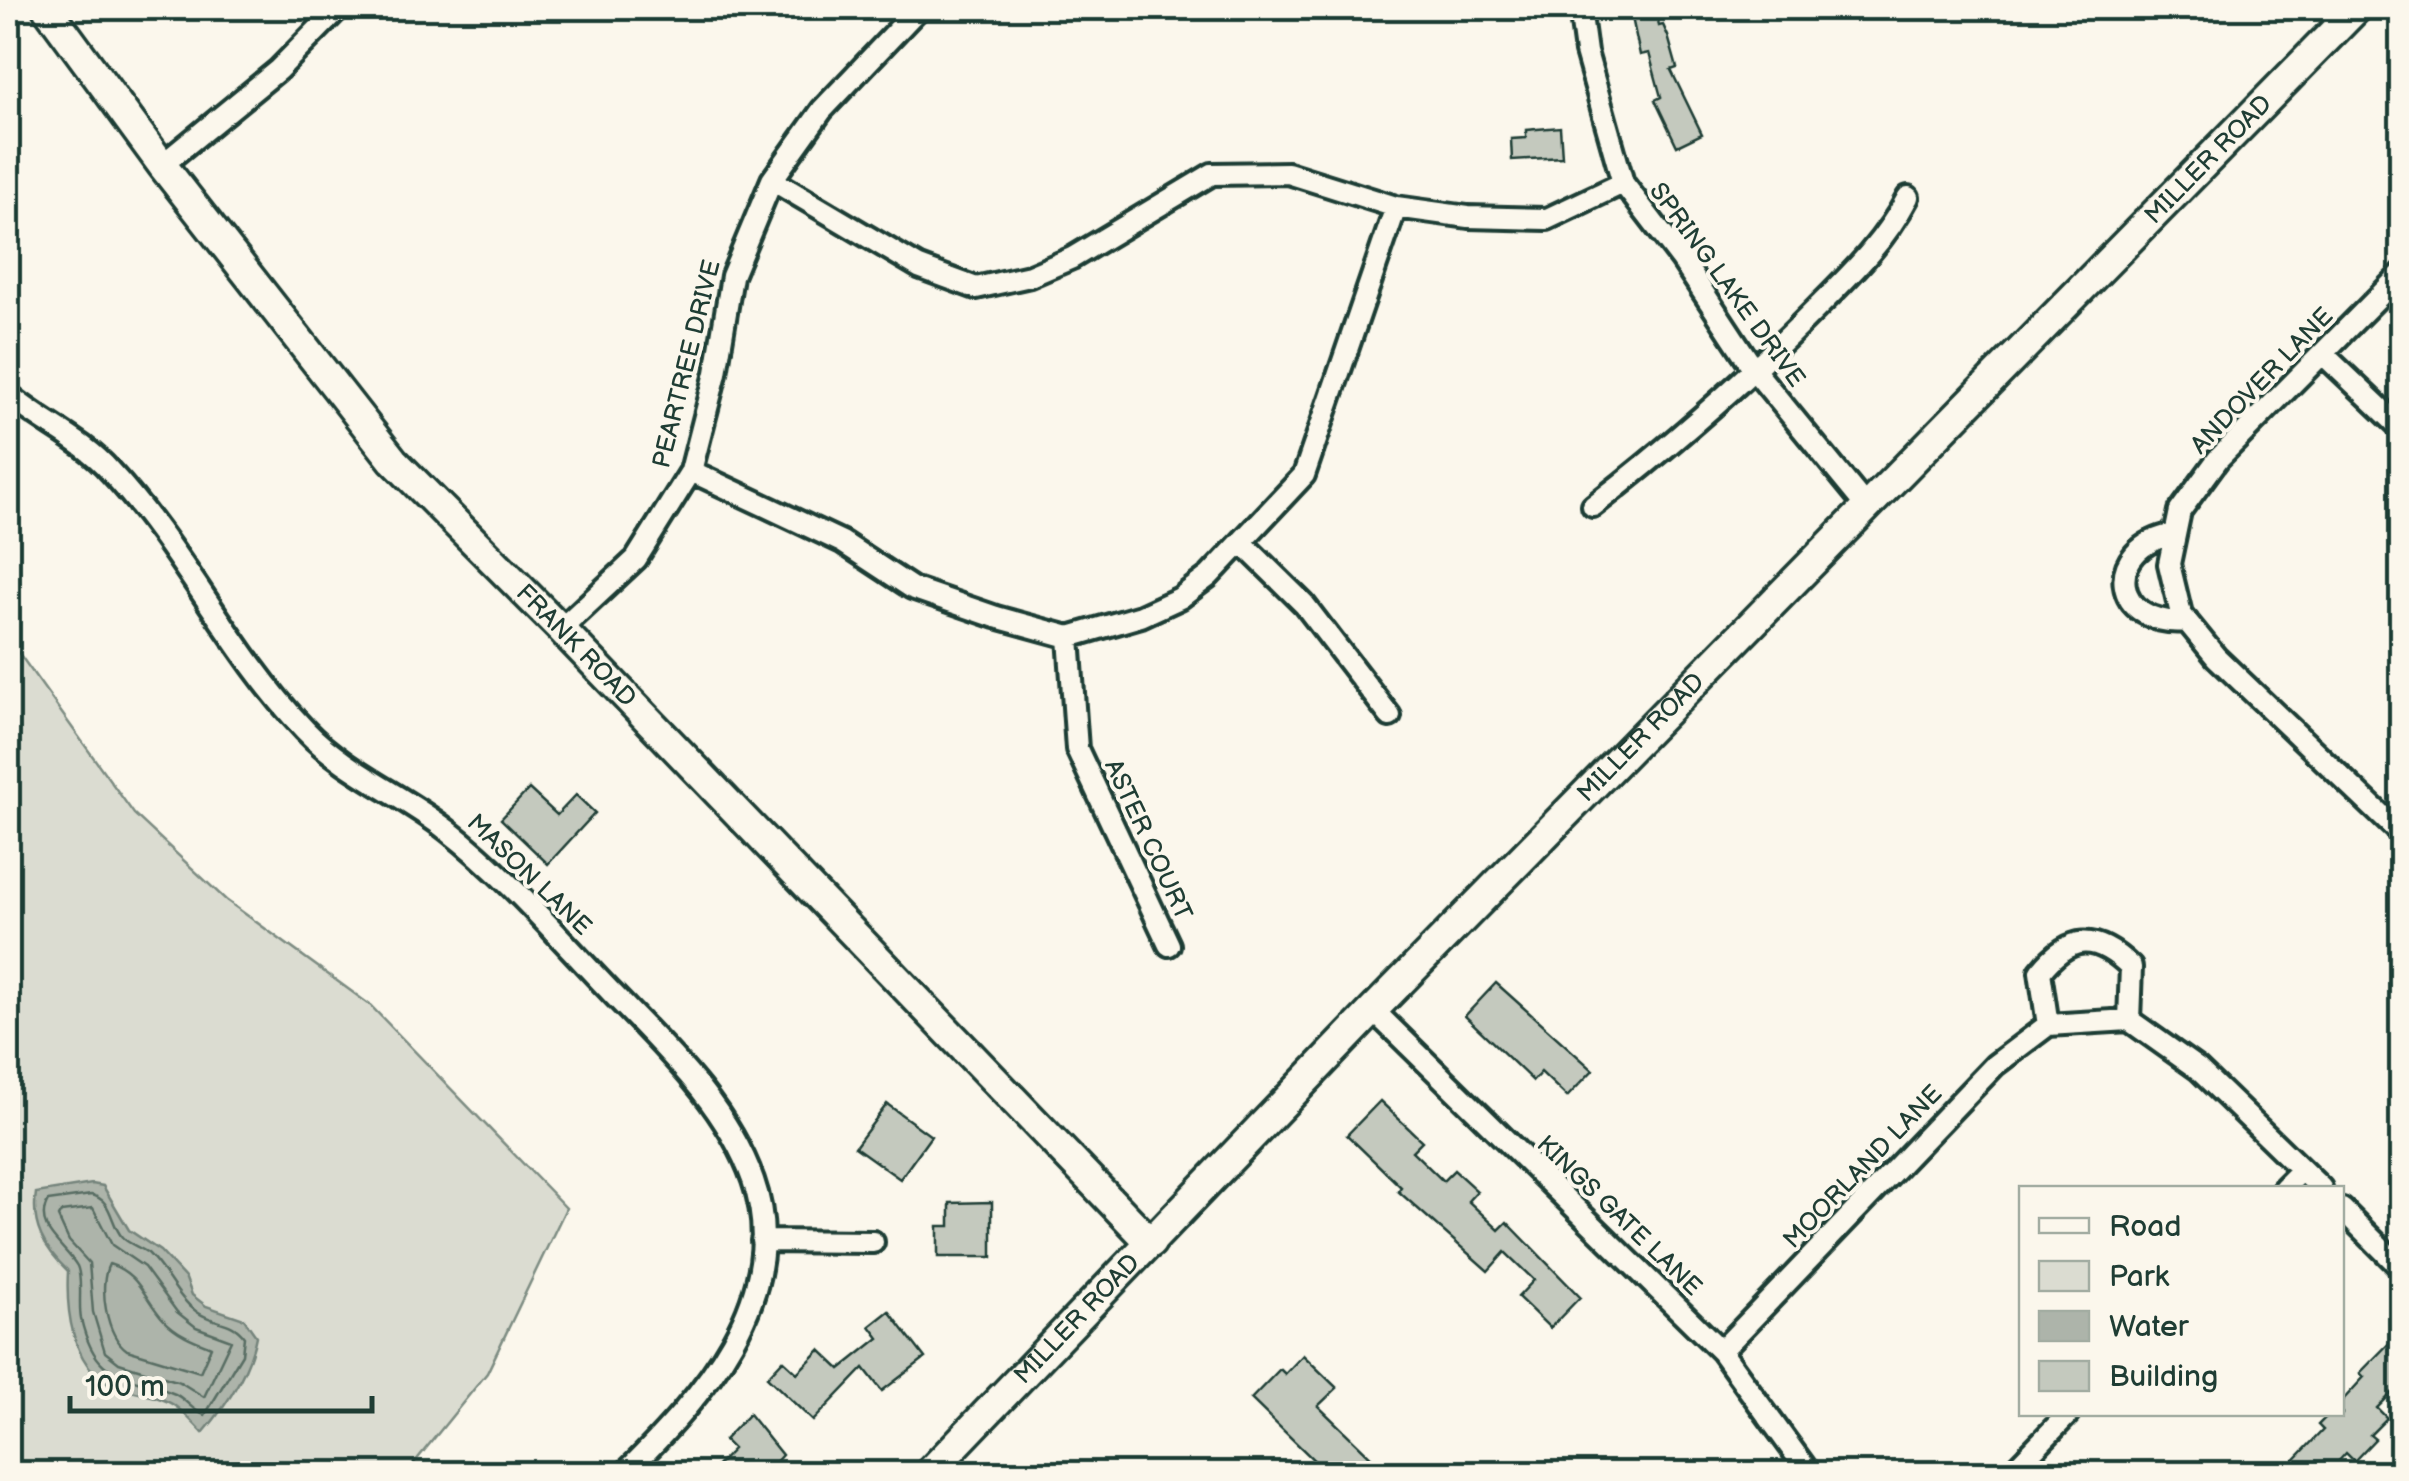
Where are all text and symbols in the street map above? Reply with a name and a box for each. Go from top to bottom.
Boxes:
street label: MILLER ROAD [2138,88,2278,231]
street label: SPRING LAKE DRIVE [1642,177,1812,393]
street label: PEARTREE DRIVE [646,257,728,471]
street label: ANDOVER LANE [2184,301,2340,461]
street label: FRANK ROAD [510,577,643,713]
street label: MILLER ROAD [1571,666,1711,808]
street label: ASTER COURT [1097,755,1199,925]
street label: MASON LANE [460,808,598,942]
street label: MOORLAND LANE [1777,1079,1949,1255]
street label: KINGS GATE LANE [1530,1129,1708,1303]
legend [2019,1186,2344,1416]
text: Road [2109,1209,2182,1245]
street label: MILLER ROAD [1007,1247,1146,1390]
text: Park [2109,1259,2169,1295]
text: Water [2109,1309,2190,1345]
scale bar [70,1351,372,1413]
text: Building [2109,1359,2218,1395]
text: 100 m [85,1369,165,1405]

